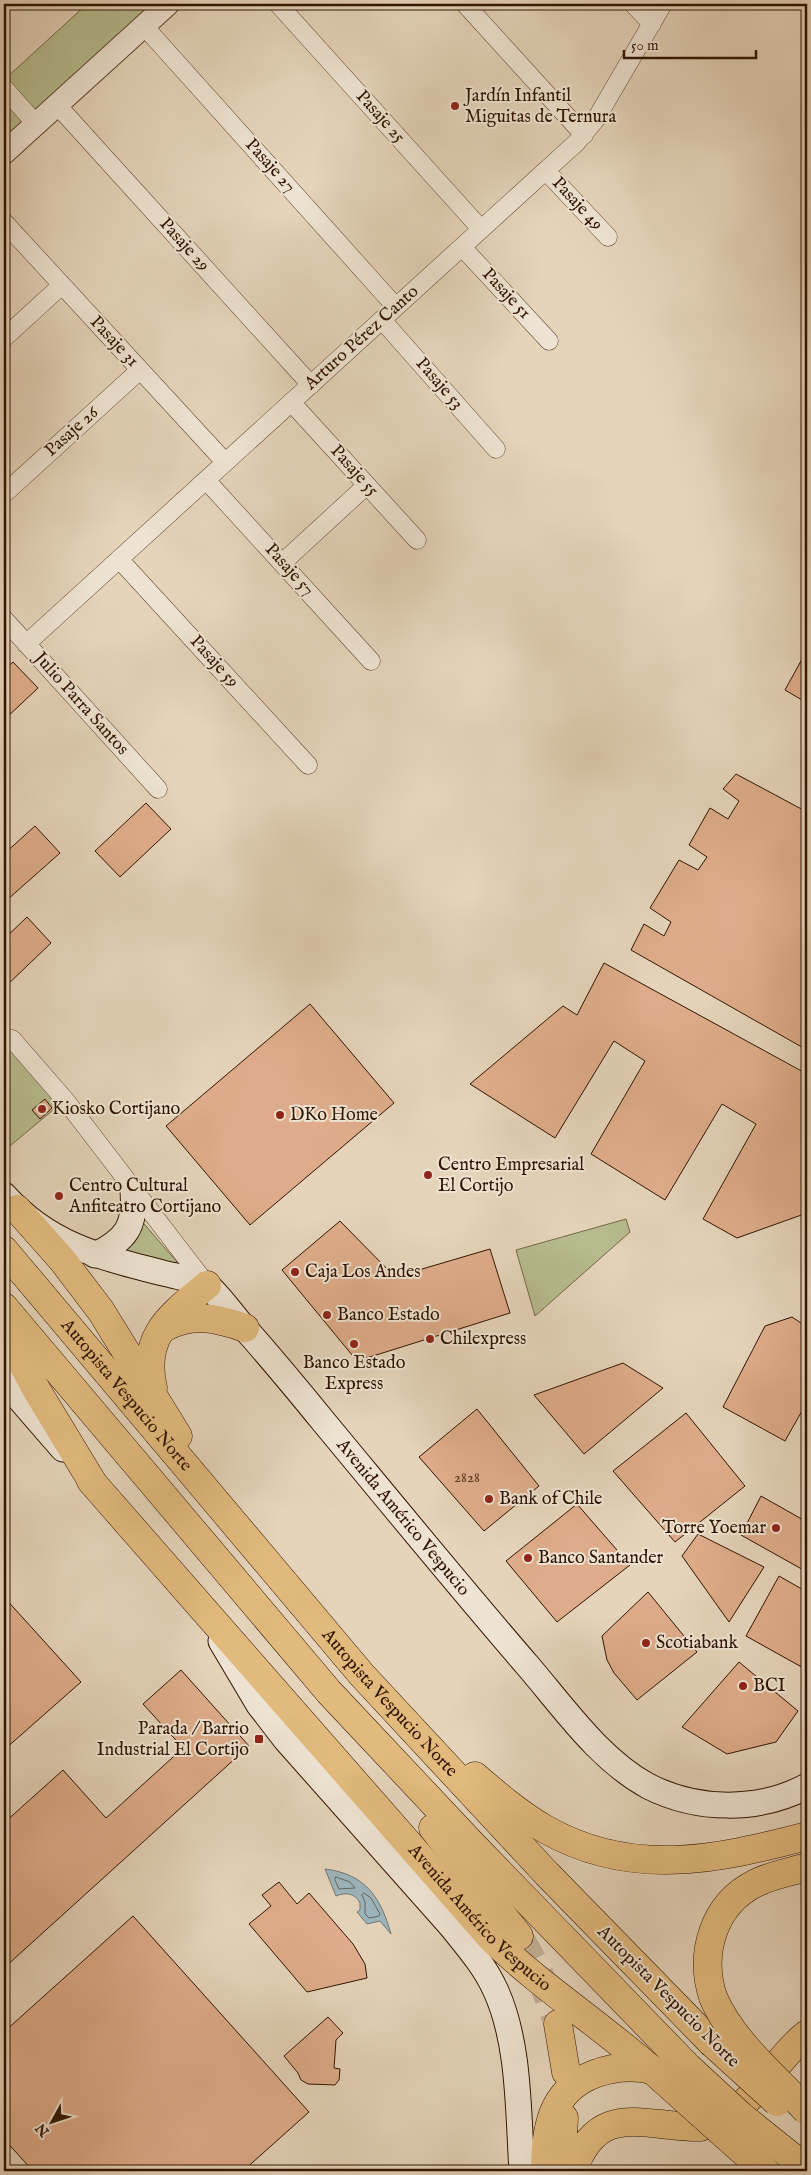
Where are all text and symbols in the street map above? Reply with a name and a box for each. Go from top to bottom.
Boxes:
scale bar [624,28,756,60]
text: 50 m [631,36,659,55]
place label: Jardín Infantil Miguitas de Ternura [463,85,616,129]
street label: Pasaje 25 [350,86,410,149]
marker: Jardín Infantil Miguitas de Ternura [449,100,461,112]
street label: Pasaje 27 [240,134,300,198]
street label: Pasaje 49 [546,172,608,236]
street label: Pasaje 29 [154,213,214,277]
street label: Pasaje 51 [476,264,536,324]
street label: Arturo Pérez Canto [299,280,424,396]
street label: Pasaje 31 [84,311,144,373]
street label: Pasaje 53 [410,353,468,415]
street label: Pasaje 26 [40,402,104,462]
street label: Pasaje 55 [325,440,384,502]
street label: Pasaje 57 [259,539,319,601]
street label: Pasaje 59 [184,631,244,693]
street label: Julio Parra Santos [27,646,133,760]
place label: Kiosko Cortijano [52,1098,181,1121]
marker: Kiosko Cortijano [36,1103,48,1115]
place label: DKo Home [290,1104,378,1127]
marker: DKo Home [274,1109,286,1121]
place label: Centro Empresarial El Cortijo [438,1154,584,1198]
marker: Centro Empresarial El Cortijo [422,1169,434,1181]
place label: Centro Cultural Anfiteatro Cortijano [68,1175,222,1219]
marker: Centro Cultural Anfiteatro Cortijano [53,1190,65,1202]
place label: Caja Los Andes [305,1261,421,1284]
marker: Caja Los Andes [289,1266,301,1278]
place label: Banco Estado [337,1304,440,1327]
marker: Banco Estado [321,1309,333,1321]
street label: Autopista Vespucio Norte [55,1314,197,1476]
place label: Chilexpress [440,1328,526,1351]
marker: Chilexpress [424,1333,436,1345]
marker: Banco Estado Express [348,1338,360,1350]
place label: Banco Estado Express [303,1352,406,1396]
street label: Avenida Américo Vespucio [331,1434,475,1601]
house number: 2828 [454,1468,480,1487]
place label: Bank of Chile [499,1488,602,1511]
marker: Bank of Chile [483,1493,495,1505]
place label: Torre Yoemar [662,1517,766,1540]
marker: Torre Yoemar [770,1522,782,1534]
place label: Banco Santander [538,1547,664,1570]
marker: Banco Santander [522,1552,534,1564]
street label: Autopista Vespucio Norte [316,1623,463,1782]
place label: Scotiabank [656,1632,738,1655]
marker: Scotiabank [640,1637,652,1649]
place label: BCI [753,1675,786,1698]
marker: BCI [737,1680,749,1692]
place label: Parada / Barrio Industrial El Cortijo [97,1718,249,1762]
marker: Parada / Barrio Industrial El Cortijo [253,1733,265,1745]
street label: Avenida Américo Vespucio [402,1839,556,1997]
street label: Autopista Vespucio Norte [591,1920,744,2073]
north arrow [28,2098,78,2148]
text: N [32,2119,54,2141]

